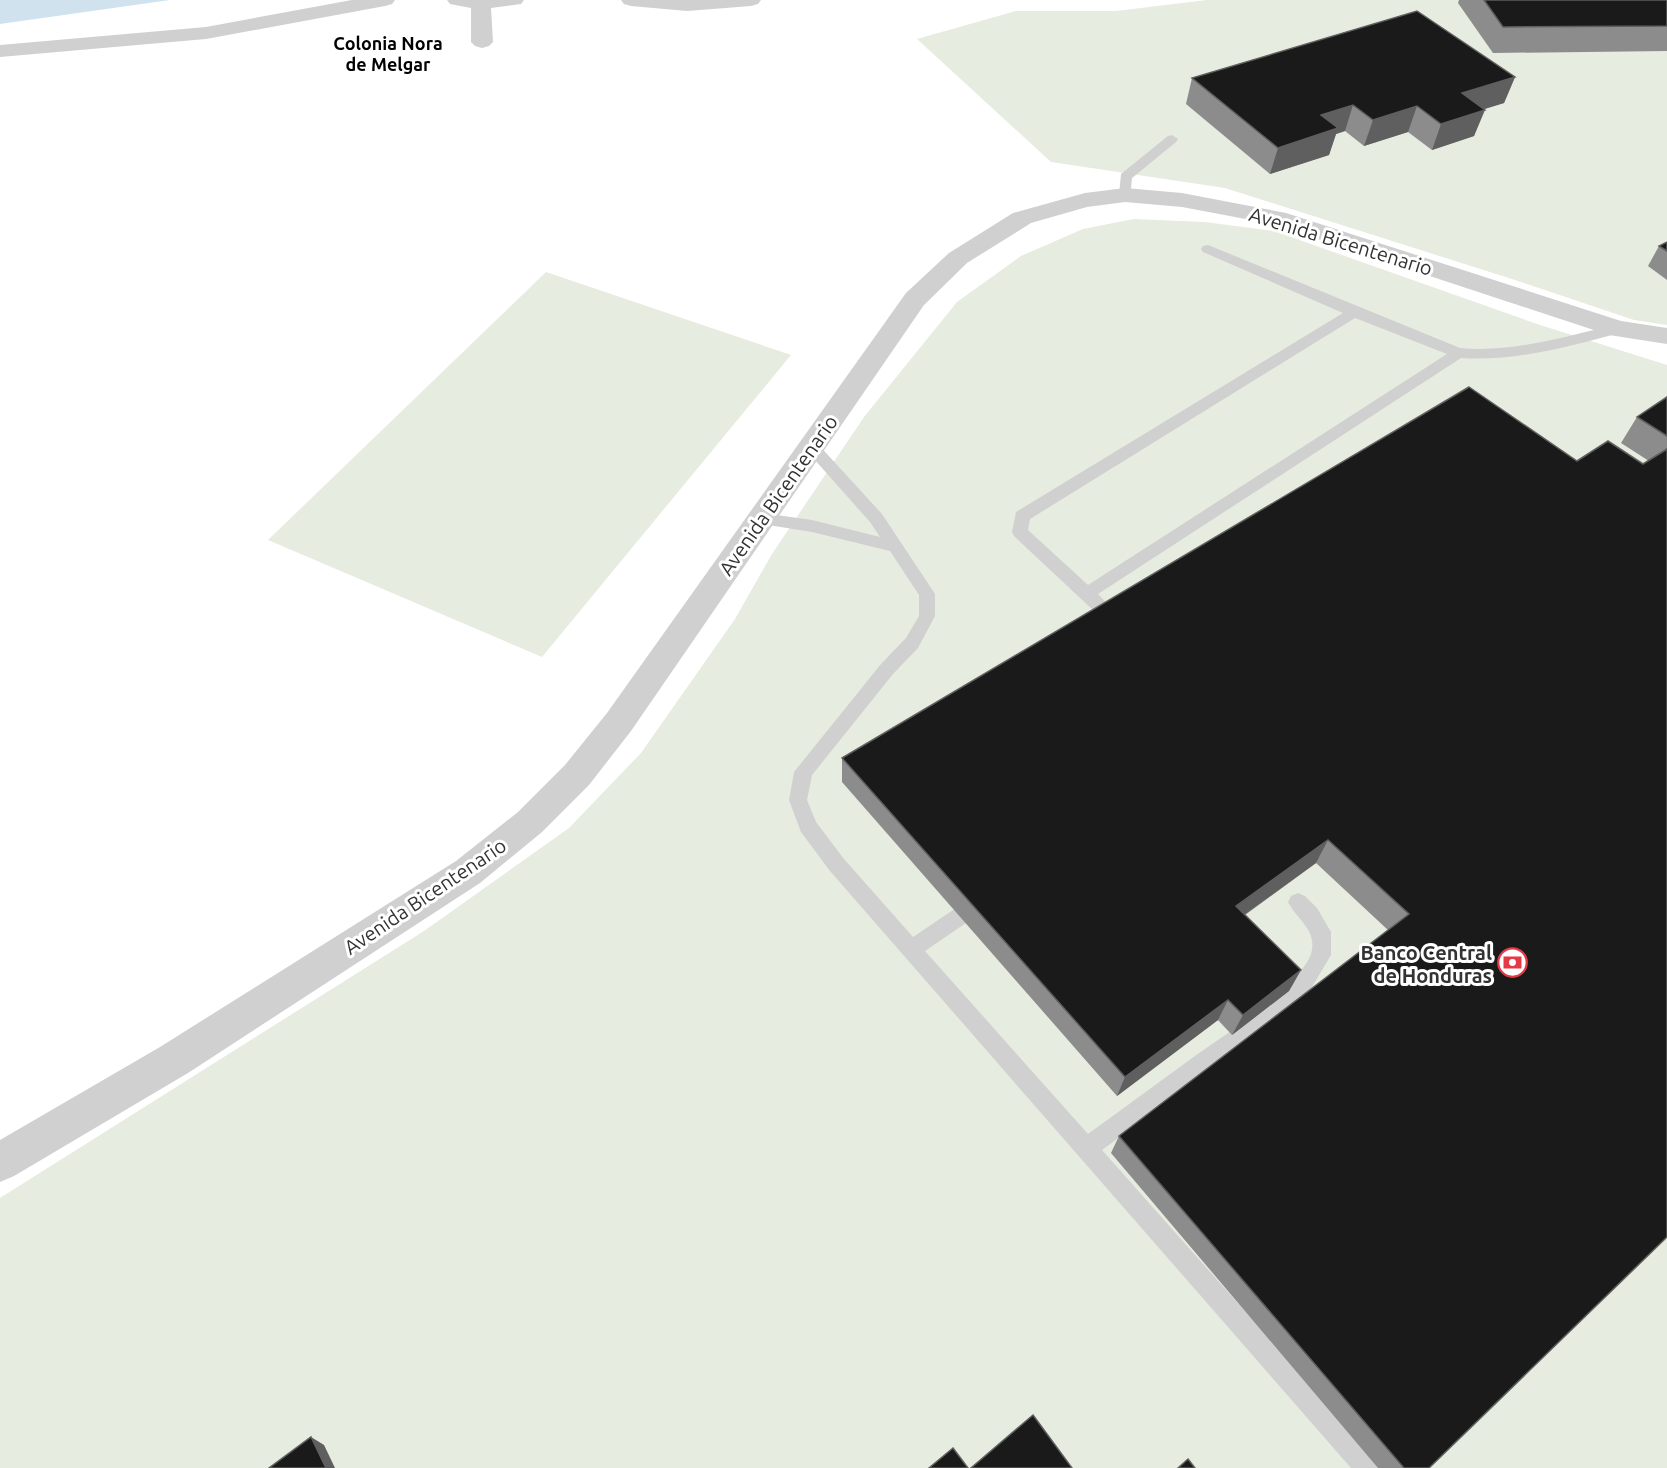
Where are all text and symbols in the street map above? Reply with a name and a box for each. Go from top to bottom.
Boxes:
district label: Colonia Nora de Melgar [333,33,443,74]
street label: Avenida Bicentenario [1247,202,1435,280]
street label: Avenida Bicentenario [714,410,842,580]
street label: Avenida Bicentenario [340,833,510,959]
place label: Banco Central de Honduras [1361,941,1492,987]
bank icon: Banco Central de Honduras [1497,947,1529,979]

